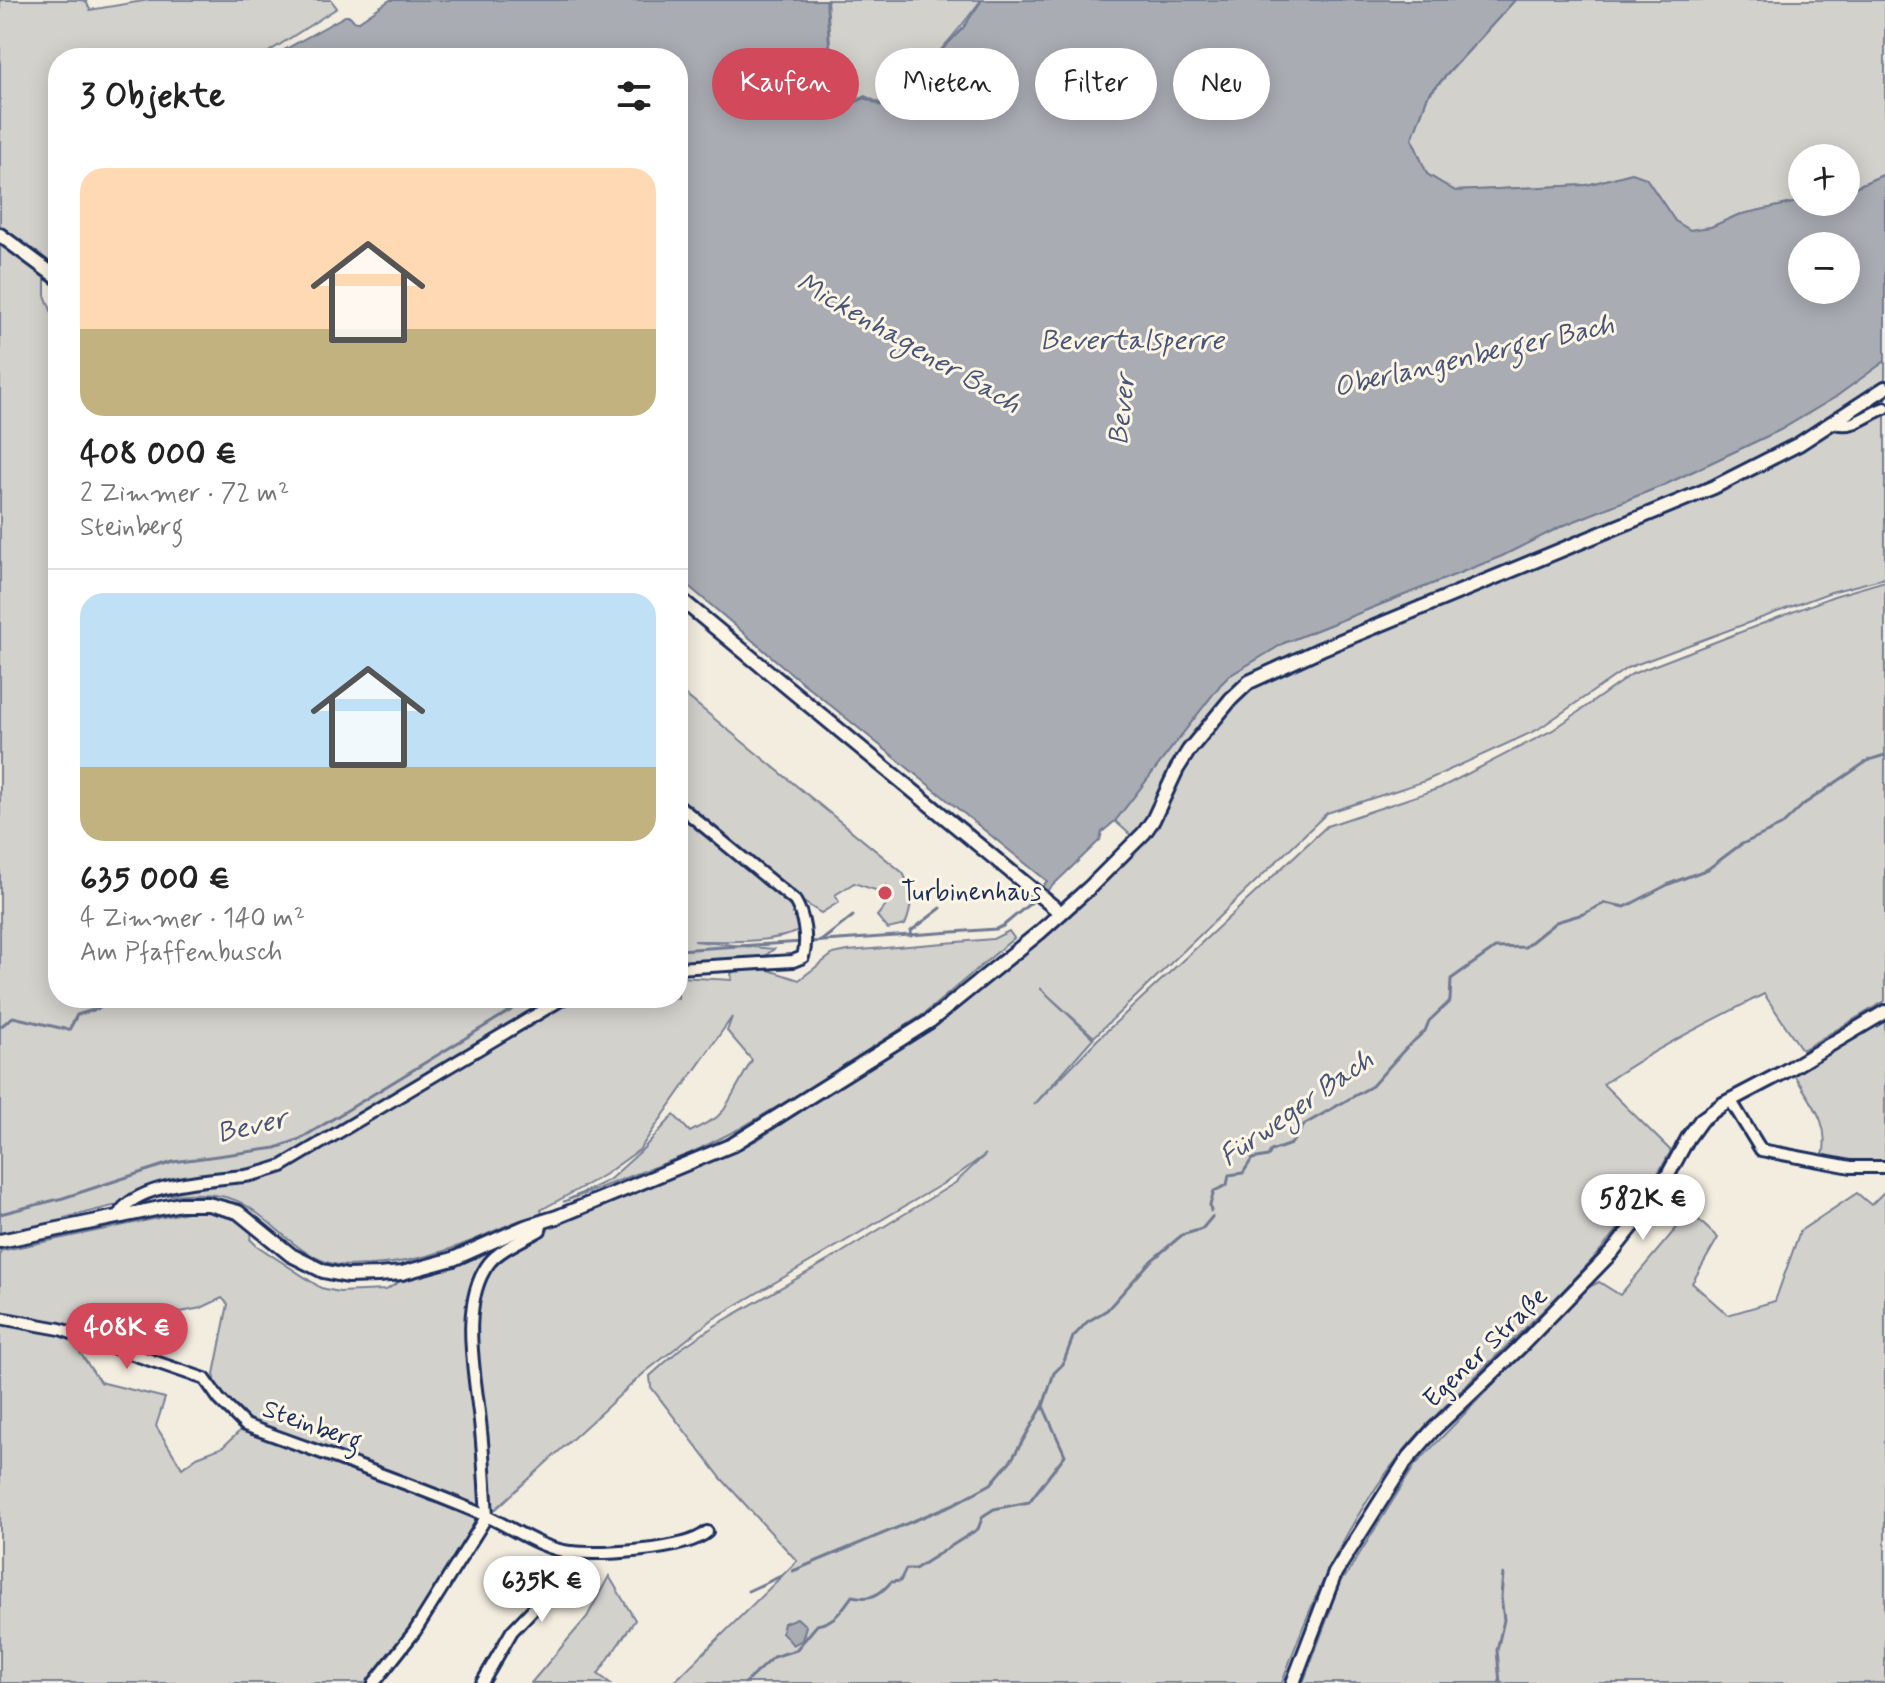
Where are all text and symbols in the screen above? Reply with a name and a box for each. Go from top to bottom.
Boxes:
chip: Kaufen [712,48,859,120]
chip: Mieten [875,48,1019,120]
chip: Filter [1035,48,1157,120]
chip: Neu [1173,48,1270,120]
text: 3 Objekte [80,74,225,119]
icon: filters [612,74,656,118]
map controls [1788,144,1860,304]
button: + [1788,144,1860,216]
icon: home [296,220,440,364]
button: − [1788,232,1860,304]
water label: Mickenhagener Bach [788,265,1027,425]
water label: Oberlangenberger Bach [1330,307,1619,410]
water label: Bevertalsperre [1040,323,1225,360]
water label: Bever [1101,369,1146,447]
text: 408 000 € [80,432,237,477]
text: 2 Zimmer · 72 m² [80,477,289,511]
text: Steinberg [80,511,183,545]
icon: home [296,645,440,789]
text: 635 000 € [80,857,230,902]
place label: Turbinenhaus [901,876,1042,910]
marker: Turbinenhaus [876,884,894,902]
text: 4 Zimmer · 140 m² [80,902,305,936]
text: Am Pfaffenbusch [80,936,282,970]
water label: Fürweger Bach [1213,1042,1382,1177]
water label: Bever [213,1100,294,1153]
pin: 582K € [1578,1174,1708,1242]
text: 582K € [1599,1183,1687,1217]
street label: Egener Straße [1416,1280,1556,1416]
pin: 408K € [62,1303,192,1371]
text: 408K € [84,1312,170,1346]
street label: Steinberg [257,1392,366,1462]
pin: 635K € [477,1556,607,1624]
text: 635K € [501,1565,583,1599]

